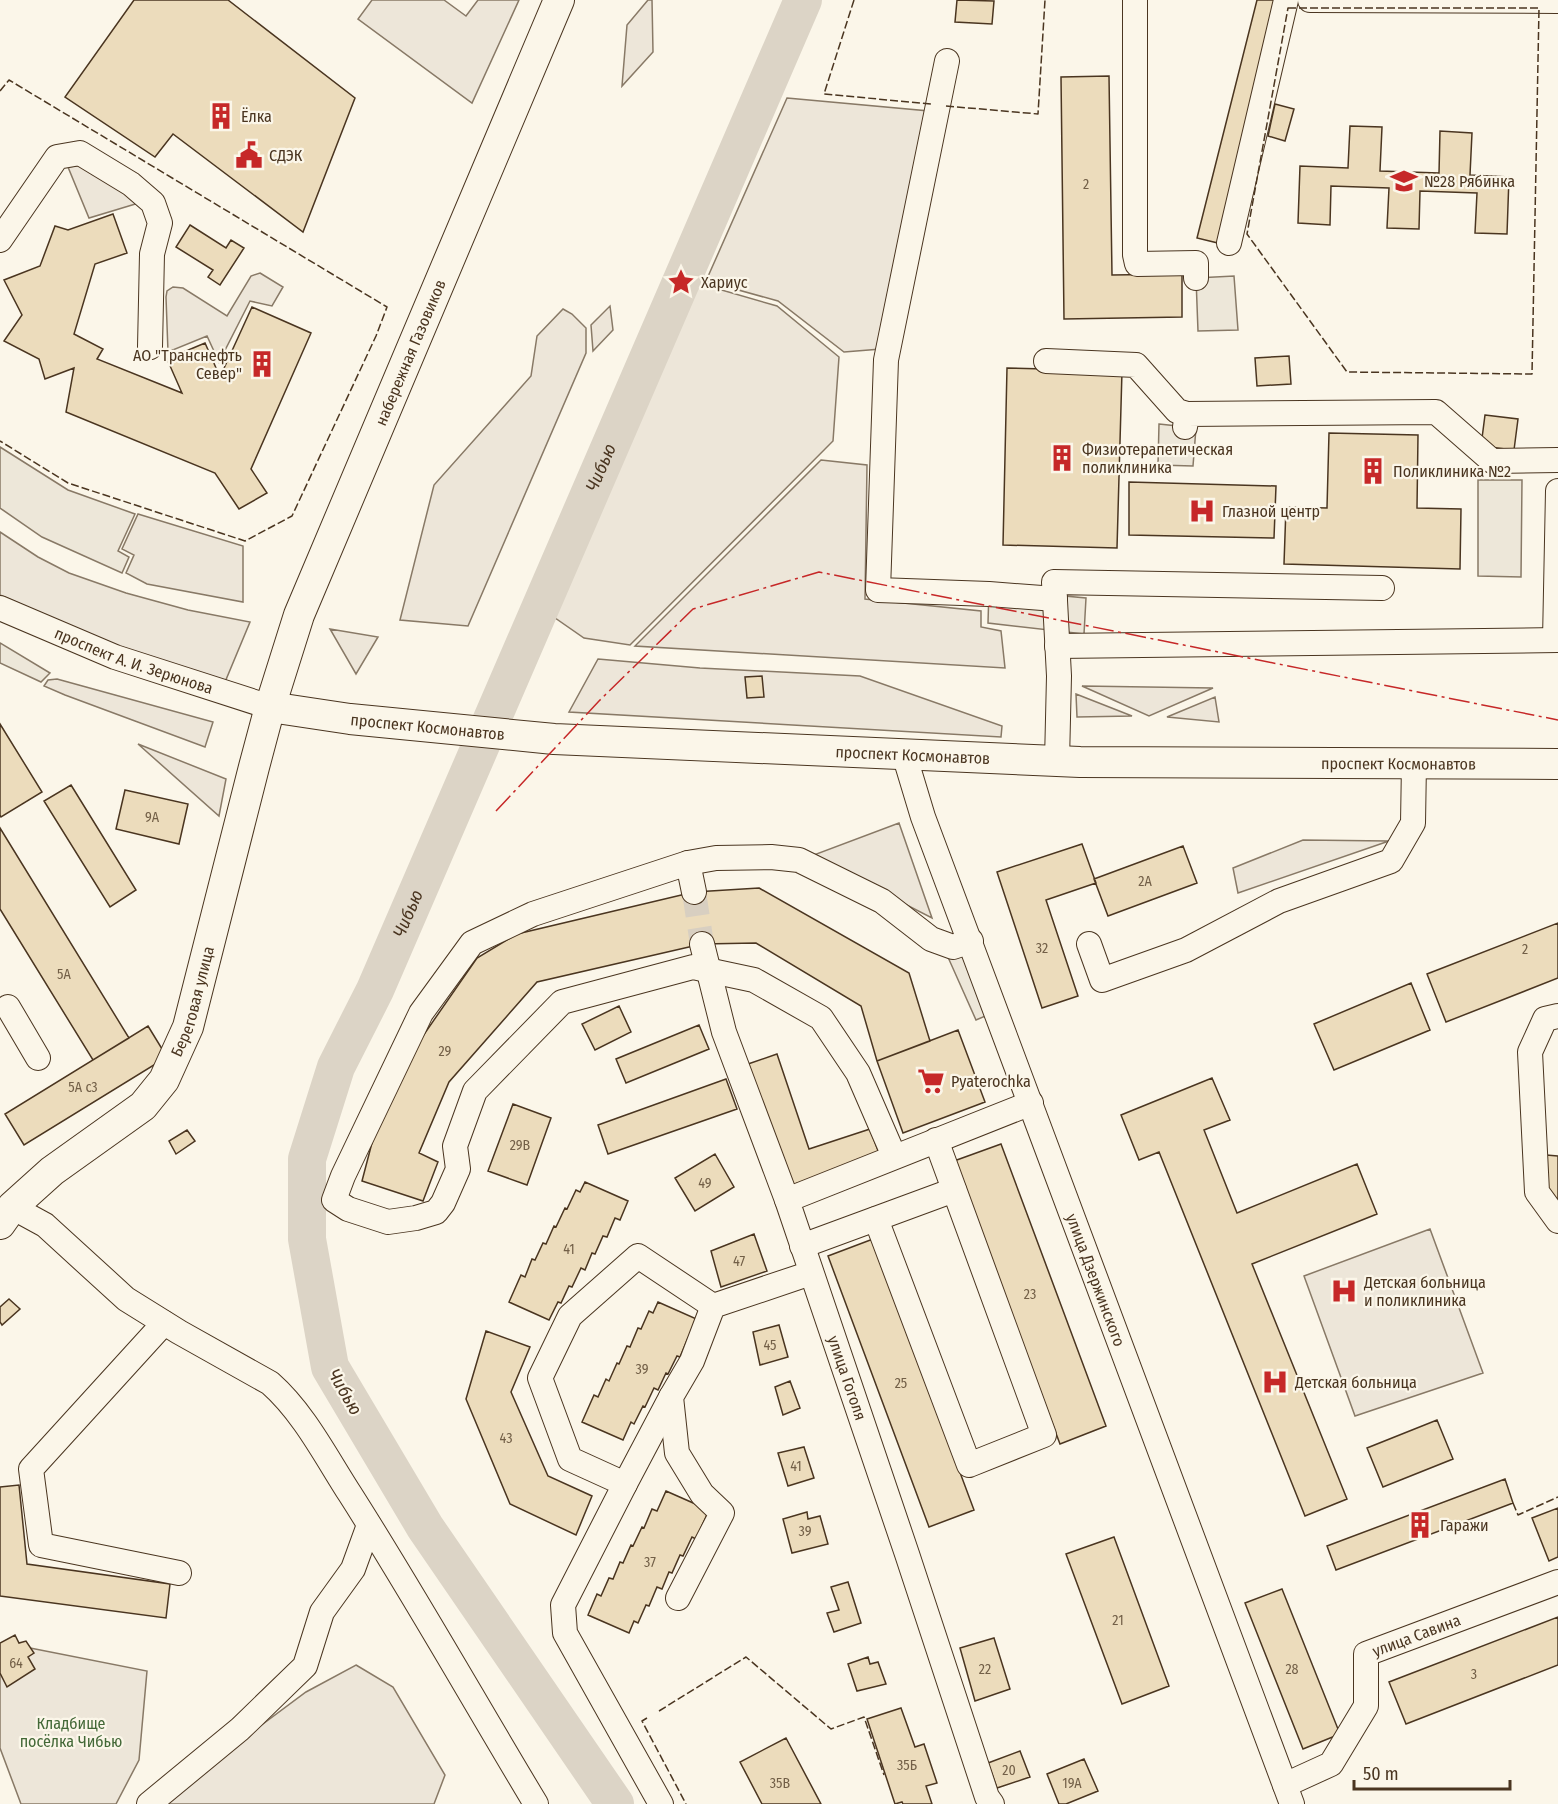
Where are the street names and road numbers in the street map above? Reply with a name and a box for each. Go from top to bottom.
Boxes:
street label: набережная Газовиков [371,276,449,428]
street label: проспект А. И. Зерюнова [52,623,216,698]
street label: проспект Космонавтов [350,710,506,744]
street label: проспект Космонавтов [835,742,991,768]
street label: проспект Космонавтов [1321,754,1476,773]
street label: Береговая улица [166,944,218,1059]
street label: улица Дзержинского [1063,1211,1130,1349]
street label: улица Гоголя [824,1333,870,1423]
street label: улица Савина [1370,1610,1463,1660]

